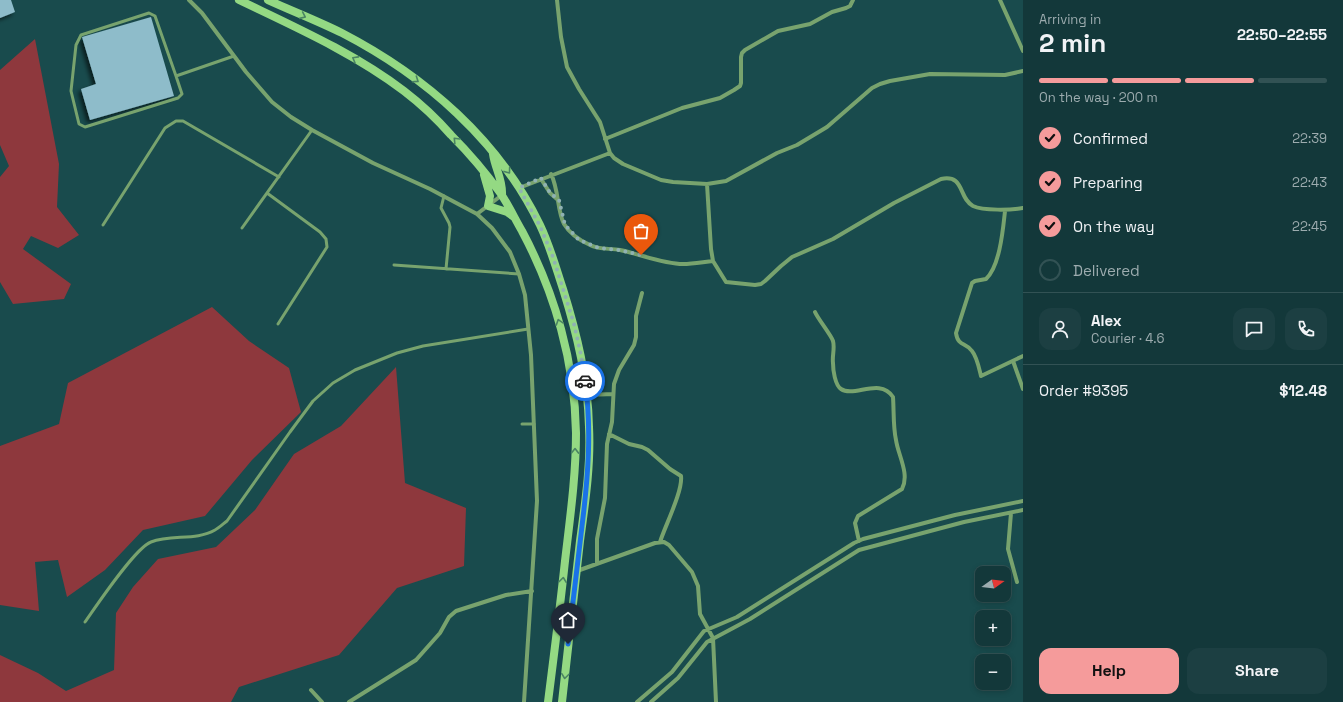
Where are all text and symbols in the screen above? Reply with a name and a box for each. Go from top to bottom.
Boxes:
one-way arrow [299,11,307,19]
text: Arriving in [1039,11,1101,28]
text: 22:50–22:55 [1237,25,1327,44]
text: 2 min [1039,26,1106,60]
one-way arrow [352,57,360,64]
one-way arrow [412,75,419,82]
text: On the way · 200 m [1039,89,1158,106]
icon: check [1039,127,1061,149]
text: Confirmed [1073,129,1148,148]
text: 22:39 [1292,130,1327,147]
one-way arrow [454,137,461,145]
one-way arrow [503,167,510,174]
icon: check [1039,171,1061,193]
text: Preparing [1073,173,1143,192]
text: 22:43 [1292,174,1327,191]
pin [624,214,658,255]
icon: check [1039,215,1061,237]
text: On the way [1073,217,1154,236]
text: 22:45 [1292,218,1327,235]
icon: bag [630,220,652,242]
text: Delivered [1073,261,1140,280]
button: person [1039,308,1081,350]
button: chat [1233,308,1275,350]
button: phone [1285,308,1327,350]
text: Alex [1091,311,1122,330]
one-way arrow [555,319,564,326]
text: Courier · 4.6 [1091,330,1164,347]
courier [565,361,605,401]
icon: car [574,370,596,392]
text: Order #9395 [1039,381,1128,400]
text: $12.48 [1279,381,1327,400]
one-way arrow [571,448,579,454]
north arrow [975,566,1011,602]
map controls [975,566,1011,690]
one-way arrow [558,577,567,583]
pin [551,603,585,644]
icon: home [557,609,579,631]
button: + [975,610,1011,646]
button: Help [1039,648,1179,694]
button: Share [1187,648,1327,694]
button: − [975,654,1011,690]
one-way arrow [560,673,569,679]

